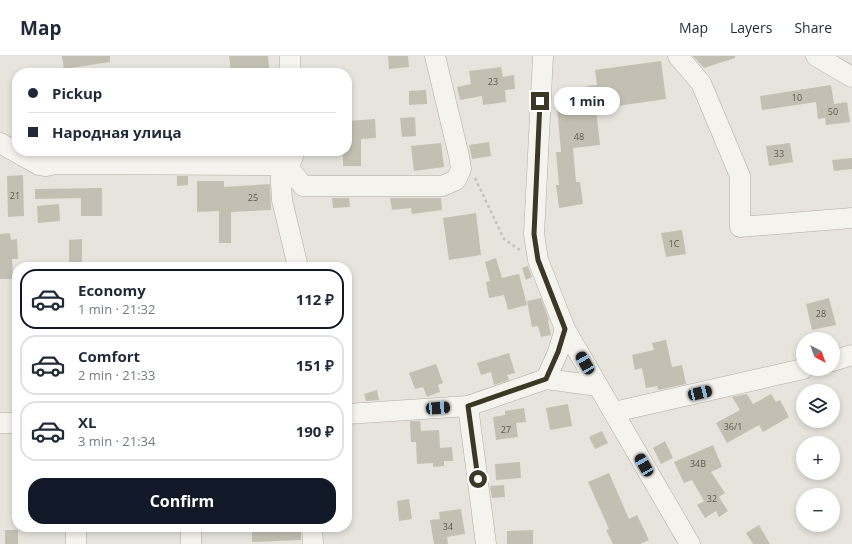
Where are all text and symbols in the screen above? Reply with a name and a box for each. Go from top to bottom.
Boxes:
text: Map [20,15,61,41]
text: Map [679,18,708,37]
text: Layers [730,18,772,37]
text: Share [794,18,832,37]
house number: 23 [488,75,498,88]
text: Pickup [52,83,102,103]
callout: 1 min [554,87,620,115]
house number: 10 [792,91,802,104]
route end [531,92,549,110]
text: 1 min [569,92,605,110]
house number: 50 [828,105,838,118]
text: Народная улица [52,122,181,142]
house number: 48 [574,130,584,143]
house number: 33 [774,147,784,160]
house number: 21 [10,189,20,202]
house number: 25 [248,191,258,204]
house number: 1С [669,237,680,250]
text: Economy [78,280,146,300]
icon: car [30,281,66,317]
text: 112 ₽ [296,289,334,309]
text: 1 min · 21:32 [78,300,155,318]
house number: 28 [816,307,826,320]
north arrow [796,332,840,376]
map controls [796,332,840,532]
text: Comfort [78,346,140,366]
icon: car [30,347,66,383]
car [574,350,596,376]
text: 151 ₽ [296,355,334,375]
text: 2 min · 21:33 [78,366,155,384]
car [687,384,713,402]
button: layers [796,384,840,428]
car [426,401,450,415]
text: XL [78,412,96,432]
icon: car [30,413,66,449]
house number: 36/1 [724,420,742,433]
text: 190 ₽ [296,421,334,441]
house number: 27 [501,423,511,436]
text: 3 min · 21:34 [78,432,155,450]
button: + [796,436,840,480]
car [633,452,655,478]
house number: 34В [690,457,706,470]
route start [469,470,487,488]
button: Confirm [28,478,336,524]
button: − [796,488,840,532]
house number: 32 [707,492,717,505]
house number: 34 [443,520,453,533]

